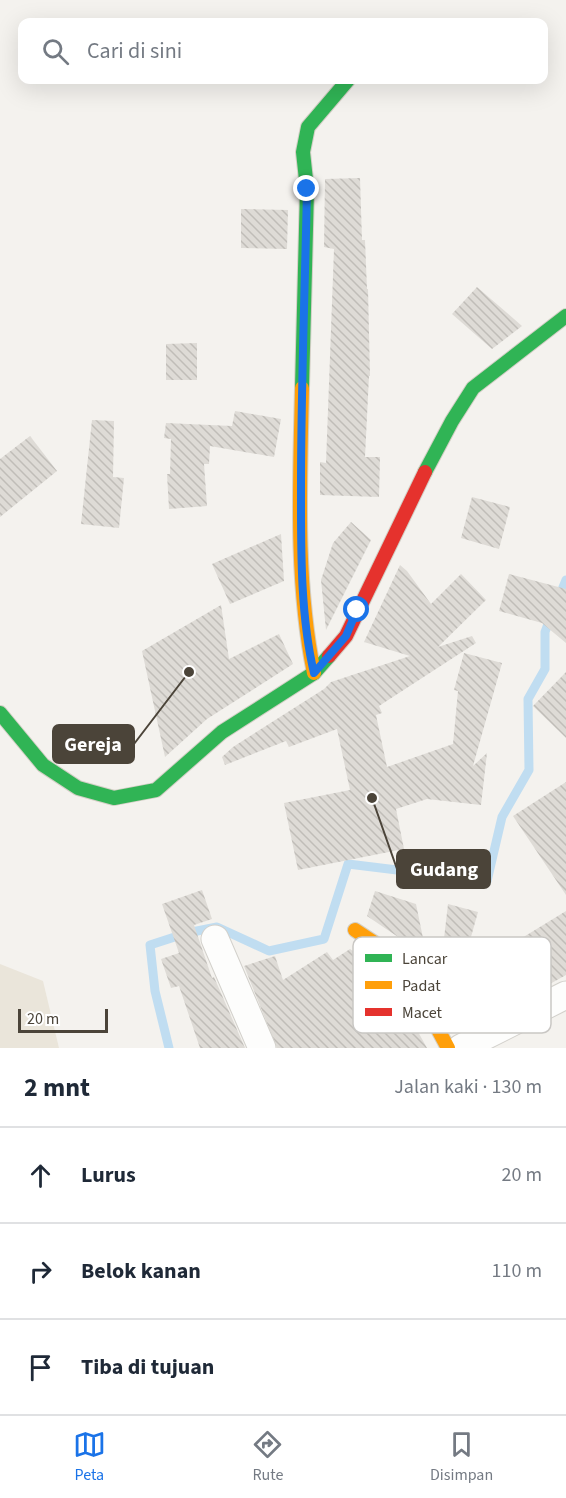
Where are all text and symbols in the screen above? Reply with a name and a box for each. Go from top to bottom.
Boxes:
search box [18,18,548,84]
icon: search [39,35,72,68]
text: Cari di sini [87,35,182,67]
route end [293,175,319,201]
route start [343,596,369,622]
callout: Gereja [53,725,134,763]
text: Gereja [64,731,122,759]
callout: Gudang [397,850,490,888]
text: Gudang [410,856,478,884]
legend [353,937,551,1033]
text: Lancar [402,948,448,970]
text: Padat [402,975,441,997]
text: Macet [402,1002,442,1024]
scale bar [18,1006,108,1034]
text: 20 m [27,1008,59,1030]
text: 2 mnt [24,1069,90,1106]
text: Jalan kaki · 130 m [394,1073,542,1101]
icon: ahead [24,1159,57,1192]
text: Lurus [81,1159,136,1191]
text: 20 m [502,1161,542,1189]
icon: right [24,1255,57,1288]
text: Belok kanan [81,1255,201,1287]
text: 110 m [492,1257,542,1285]
icon: arrive [24,1351,57,1384]
text: Tiba di tujuan [81,1351,214,1383]
tab: Peta [73,1428,106,1486]
tab: Rute [251,1428,284,1486]
tab: Disimpan [430,1428,493,1486]

